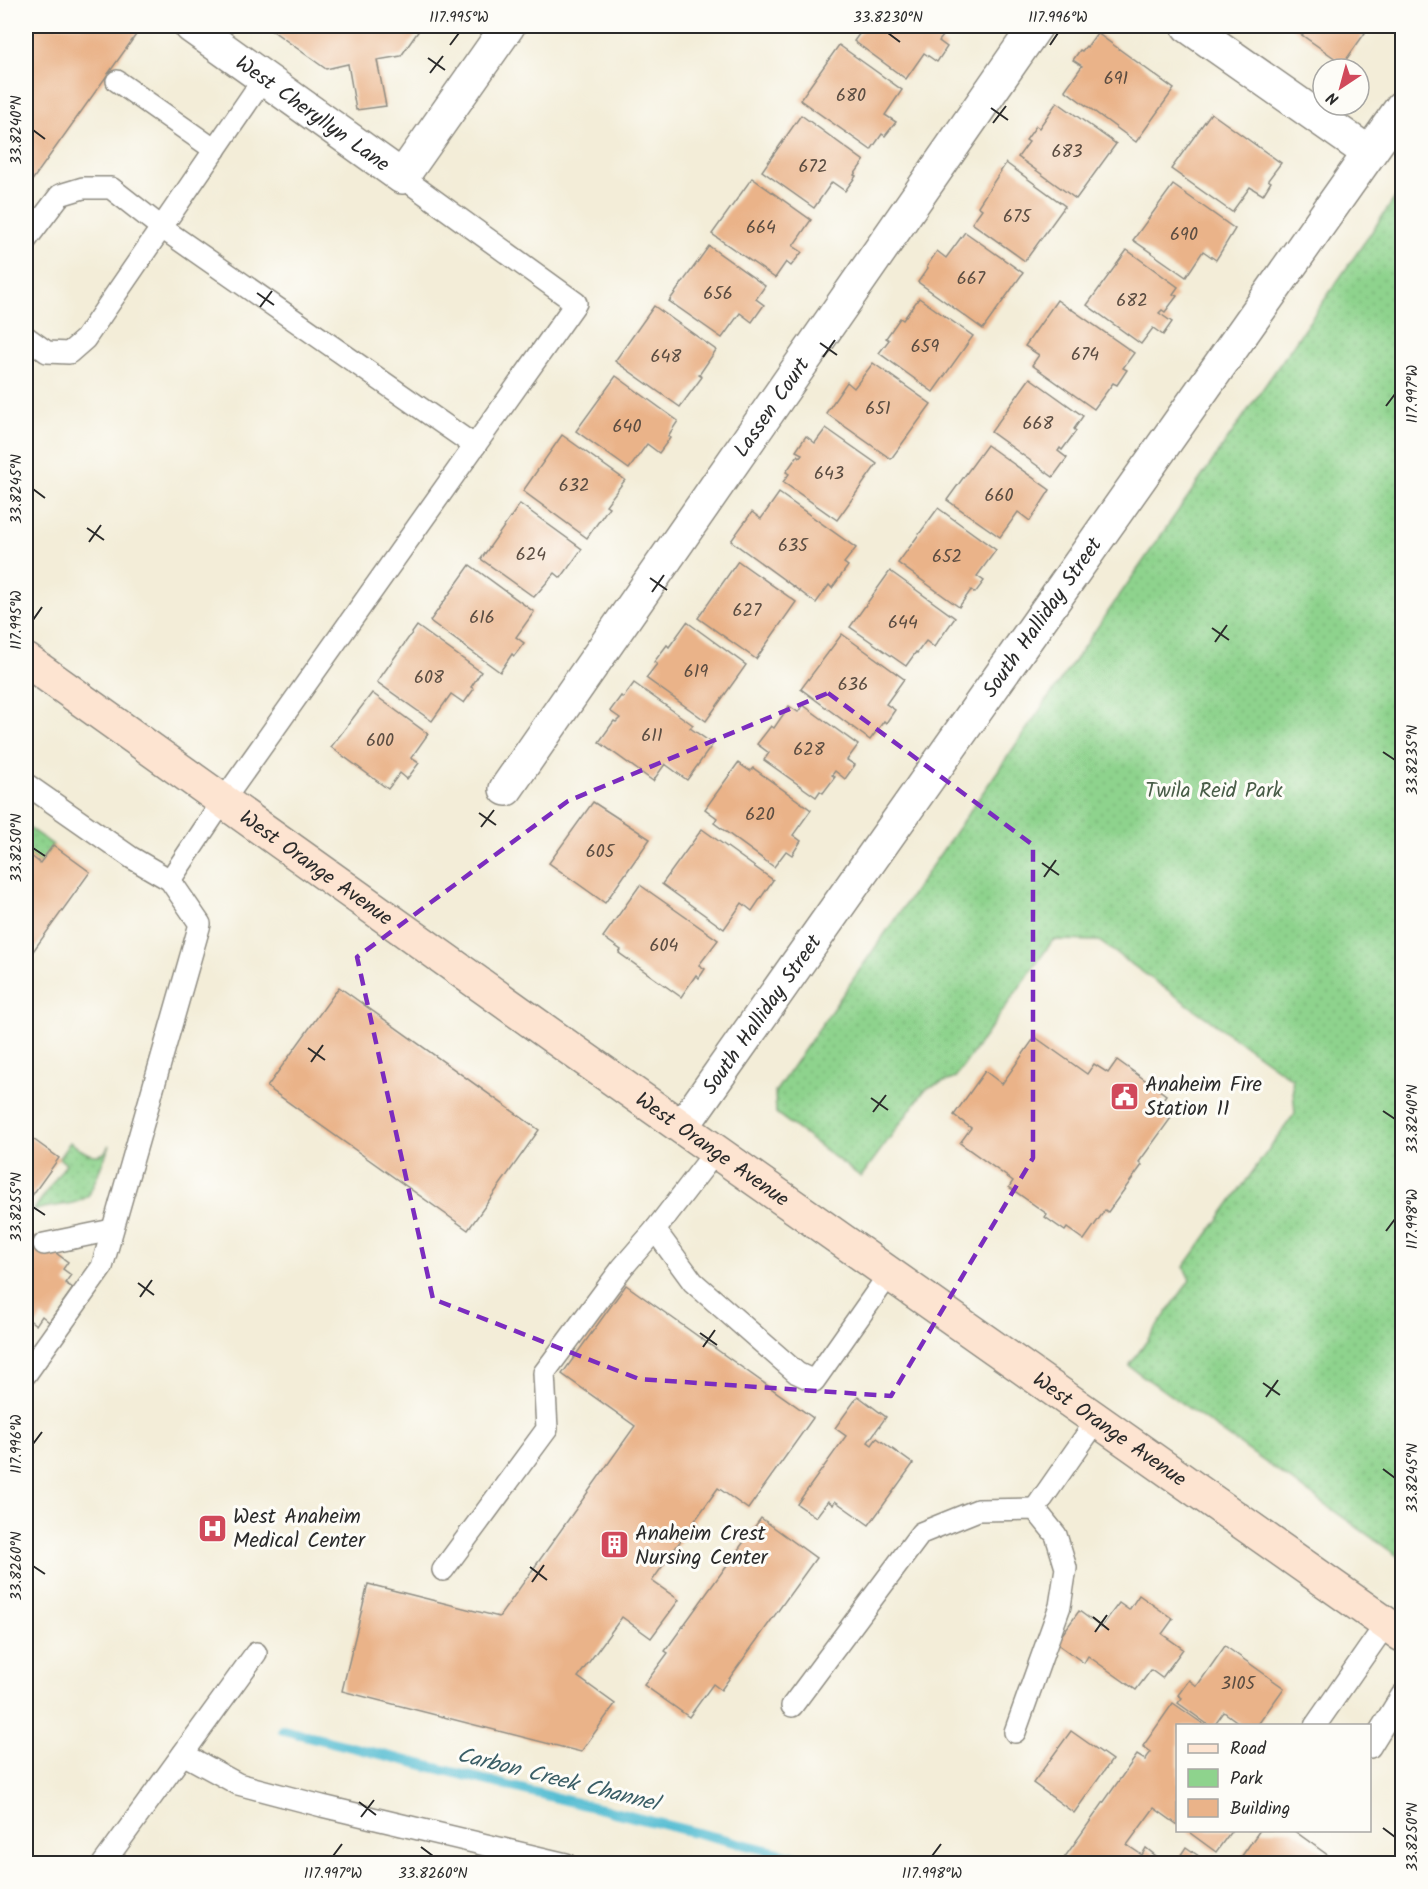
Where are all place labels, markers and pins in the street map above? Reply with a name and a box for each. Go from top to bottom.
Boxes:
place label: Anaheim Fire Station 11 [1145,1069,1263,1126]
public building icon: Anaheim Fire Station 11 [1108,1080,1140,1112]
place label: West Anaheim Medical Center [233,1501,366,1558]
hospital icon: West Anaheim Medical Center [196,1512,228,1544]
place label: Anaheim Crest Nursing Center [635,1518,769,1575]
building icon: Anaheim Crest Nursing Center [598,1529,630,1561]

